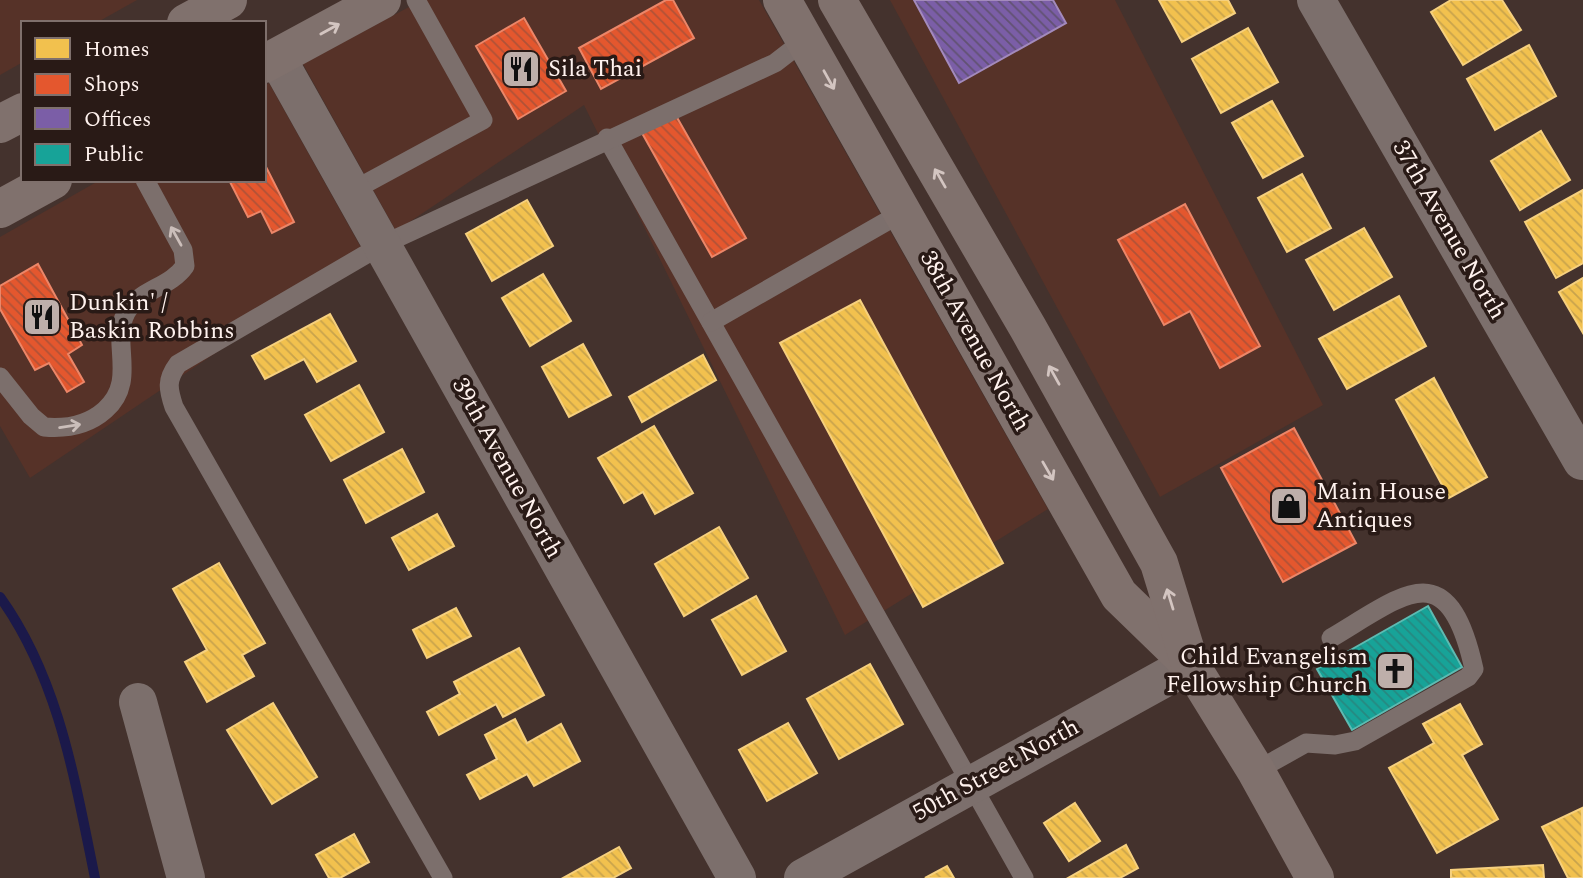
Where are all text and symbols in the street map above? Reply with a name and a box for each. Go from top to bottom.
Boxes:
legend [21,21,266,182]
one-way arrow [319,22,339,36]
text: Homes [84,34,150,66]
restaurant icon: Sila Thai [500,48,542,90]
place label: Sila Thai [548,51,642,87]
text: Shops [84,69,140,101]
one-way arrow [823,69,836,90]
text: Offices [84,104,151,136]
street label: 37th Avenue North [1383,134,1515,326]
text: Public [84,139,144,171]
one-way arrow [933,169,947,189]
one-way arrow [169,226,182,247]
street label: 38th Avenue North [910,244,1040,438]
place label: Dunkin' / Baskin Robbins [69,285,235,349]
restaurant icon: Dunkin' / Baskin Robbins [21,296,63,338]
one-way arrow [1047,366,1061,386]
street label: 39th Avenue North [442,371,572,565]
one-way arrow [58,419,81,432]
one-way arrow [1042,460,1056,480]
place label: Main House Antiques [1316,474,1446,538]
shop icon: Main House Antiques [1268,485,1310,527]
one-way arrow [1162,588,1175,610]
place label: Child Evangelism Fellowship Church [1166,639,1368,703]
church icon: Child Evangelism Fellowship Church [1374,650,1416,692]
street label: 50th Street North [906,709,1086,831]

